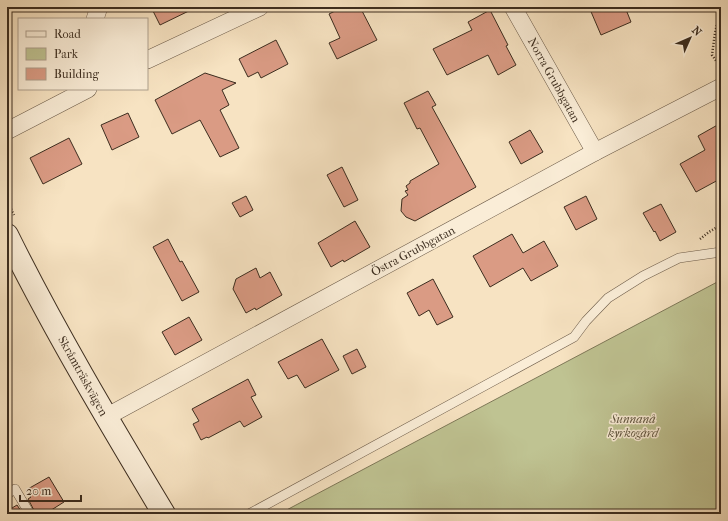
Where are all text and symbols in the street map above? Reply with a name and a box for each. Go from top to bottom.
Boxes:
legend [18,18,148,90]
north arrow [670,18,710,58]
text: N [689,24,705,39]
text: Road [54,27,81,41]
street label: Norra Grubbgatan [525,35,583,125]
text: Park [54,47,79,61]
text: Building [54,67,99,81]
street label: Östra Grubbgatan [368,222,457,279]
street label: Skråmträskvägen [55,334,111,418]
park label: Sunnanå kyrkogård [607,412,660,440]
scale bar [20,477,81,503]
text: 20 m [26,484,51,498]

